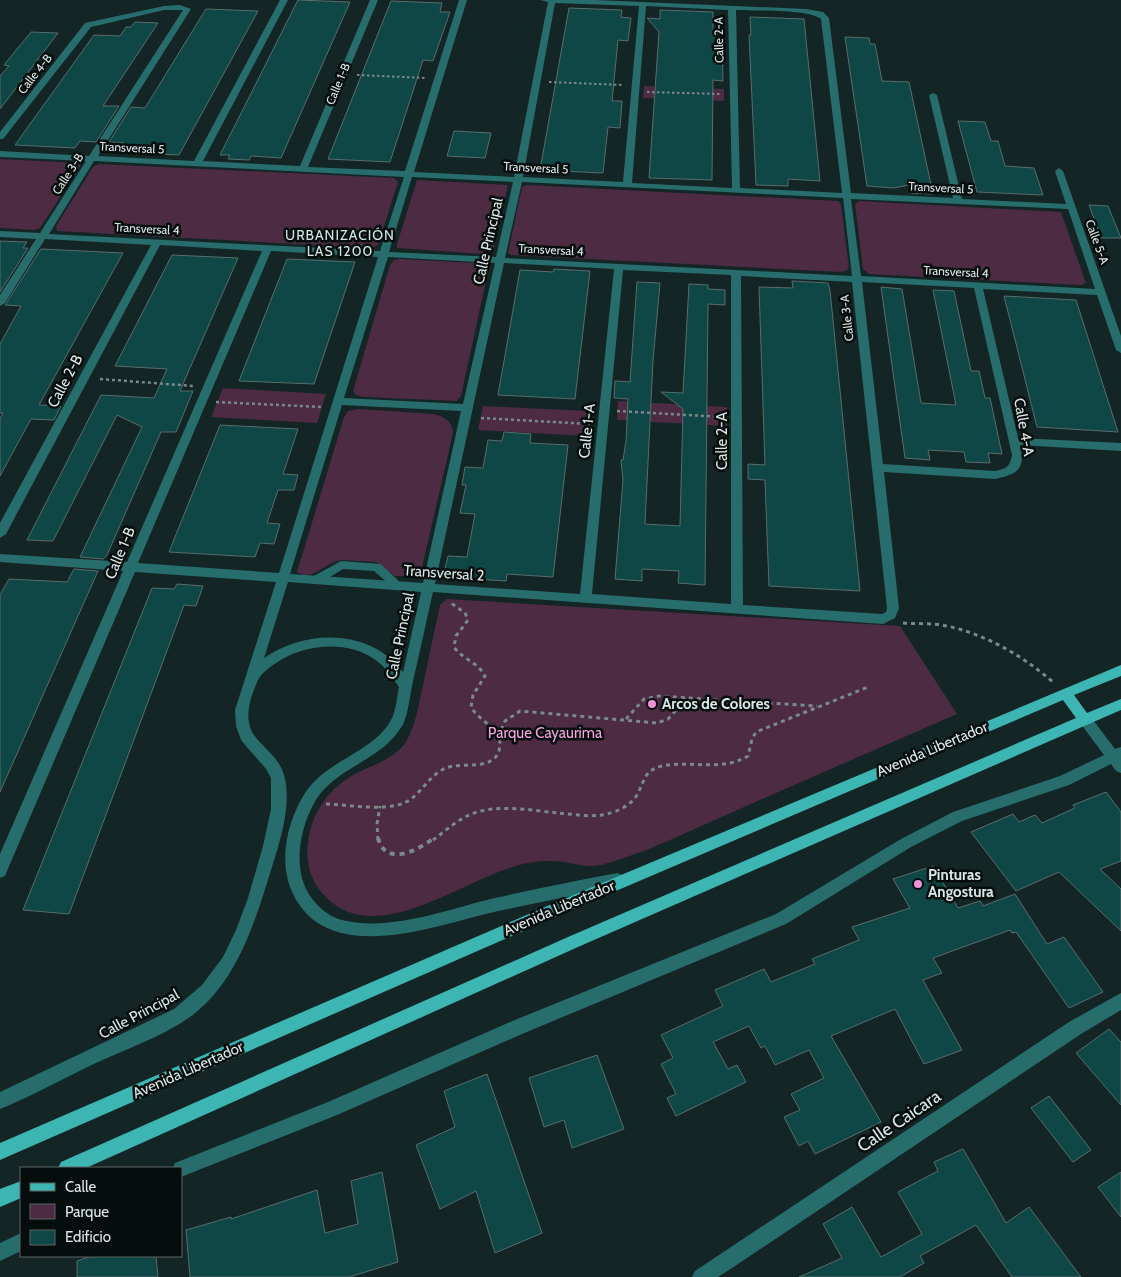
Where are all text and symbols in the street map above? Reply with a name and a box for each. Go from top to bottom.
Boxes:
street label: Calle 2-A [711,16,726,63]
street label: Calle 4-B [14,51,55,97]
street label: Calle 1-B [322,61,353,107]
street label: Transversal 5 [99,138,165,157]
street label: Calle 3-B [49,150,86,197]
street label: Transversal 5 [503,158,569,177]
street label: Transversal 5 [908,178,974,197]
street label: Calle Principal [469,195,507,286]
street label: Calle 5-A [1082,217,1113,267]
street label: Transversal 4 [114,219,180,238]
district label: URBANIZACIÓN LAS 1200 [285,226,395,260]
street label: Transversal 4 [518,240,584,259]
street label: Transversal 4 [923,262,989,281]
street label: Calle 3-A [837,294,856,342]
street label: Calle 2-B [44,351,86,411]
street label: Calle 4-A [1010,396,1038,458]
street label: Calle 1-A [575,402,599,459]
street label: Calle 2-A [713,411,731,470]
street label: Calle 1-B [101,524,139,582]
street label: Transversal 2 [403,561,485,585]
street label: Calle Principal [382,590,418,681]
place label: Arcos de Colores [662,695,770,713]
marker: Arcos de Colores [646,698,658,710]
street label: Avenida Libertador [874,717,991,781]
park label: Parque Cayaurima [488,724,603,742]
place label: Pinturas Angostura [928,866,994,901]
street label: Avenida Libertador [501,876,618,940]
marker: Pinturas Angostura [912,878,924,890]
street label: Calle Principal [96,985,183,1043]
street label: Avenida Libertador [130,1037,246,1102]
street label: Calle Caicara [853,1085,945,1157]
legend [20,1167,182,1257]
text: Calle [65,1178,96,1196]
text: Parque [65,1203,109,1221]
text: Edificio [65,1228,111,1246]

